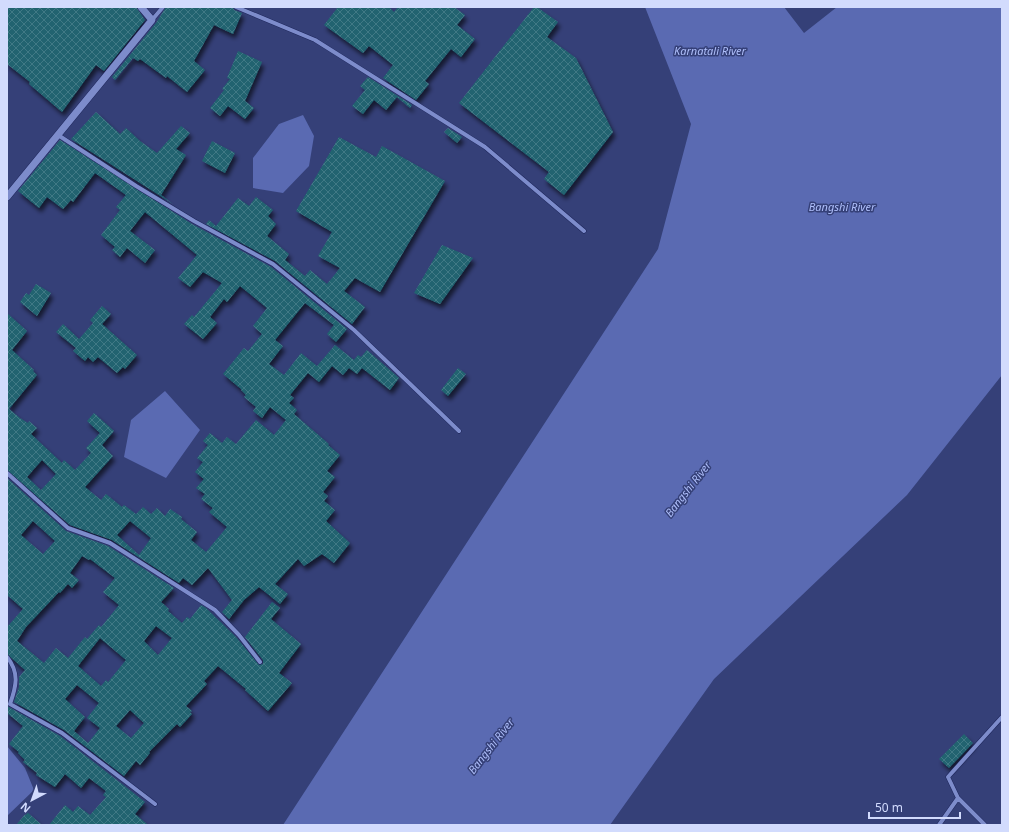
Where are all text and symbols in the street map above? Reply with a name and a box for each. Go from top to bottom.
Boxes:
water label: Karnatali River [674,43,747,58]
water label: Bangshi River [809,199,876,214]
water label: Bangshi River [661,457,714,520]
water label: Bangshi River [464,714,517,777]
north arrow [12,780,52,820]
scale bar [869,794,960,820]
text: N [17,799,33,817]
text: 50 m [875,799,903,816]

